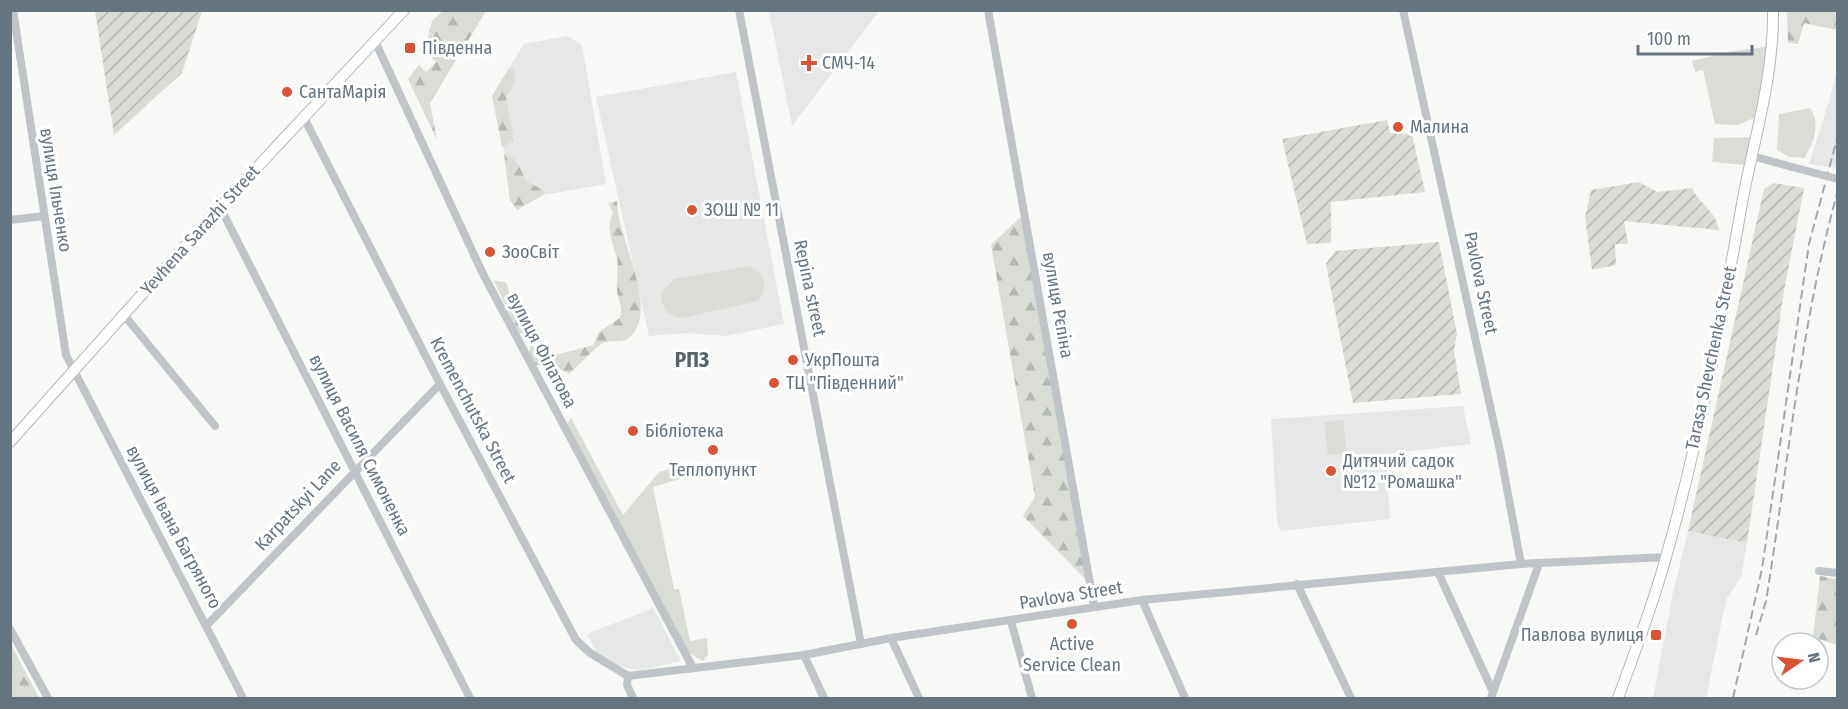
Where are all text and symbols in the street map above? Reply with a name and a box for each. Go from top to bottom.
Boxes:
scale bar [1638,18,1752,56]
text: 100 m [1647,28,1691,50]
place label: Південна [422,37,492,59]
marker: Південна [403,41,417,55]
place label: СМЧ-14 [822,52,875,74]
marker: СМЧ-14 [800,54,818,72]
place label: СантаМарія [299,81,387,103]
marker: СантаМарія [280,85,294,99]
place label: Малина [1410,116,1469,138]
marker: Малина [1391,120,1405,134]
street label: вулиця Ільченко [35,126,77,254]
street label: Yevhena Sarazhi Street [136,160,264,300]
place label: ЗОШ № 11 [704,199,779,221]
marker: ЗОШ № 11 [685,203,699,217]
street label: Pavlova Street [1459,230,1503,336]
street label: Repina street [789,238,831,338]
place label: ЗооСвiт [502,241,560,263]
marker: ЗооСвiт [483,245,497,259]
street label: вулиця Рєпіна [1038,250,1078,360]
street label: Tarasa Shevchenka Street [1681,264,1741,452]
street label: вулиця Філатова [502,288,582,412]
street label: Kremenchutska Street [425,333,521,487]
district label: РПЗ [675,347,709,373]
place label: УкрПошта [804,349,880,371]
street label: вулиця Василя Симоненка [305,351,415,540]
marker: УкрПошта [786,353,800,367]
place label: ТЦ "Південний" [786,372,904,394]
marker: ТЦ "Південний" [767,376,781,390]
place label: Бібліотека [645,420,724,442]
marker: Бібліотека [626,424,640,438]
street label: вулиця Івана Багряного [122,442,226,612]
marker: Теплопункт [706,443,720,457]
place label: Дитячий садок №12 "Ромашка" [1342,450,1462,493]
street label: Karpatskyi Lane [250,455,346,555]
place label: Теплопункт [669,459,757,481]
marker: Дитячий садок №12 "Ромашка" [1324,464,1338,478]
street label: Pavlova Street [1018,576,1124,614]
marker: Active Service Clean [1065,617,1079,631]
place label: Павлова вулиця [1521,624,1644,646]
marker: Павлова вулиця [1649,628,1663,642]
north arrow [1770,631,1830,691]
place label: Active Service Clean [1023,633,1121,676]
text: N [1804,651,1824,664]

